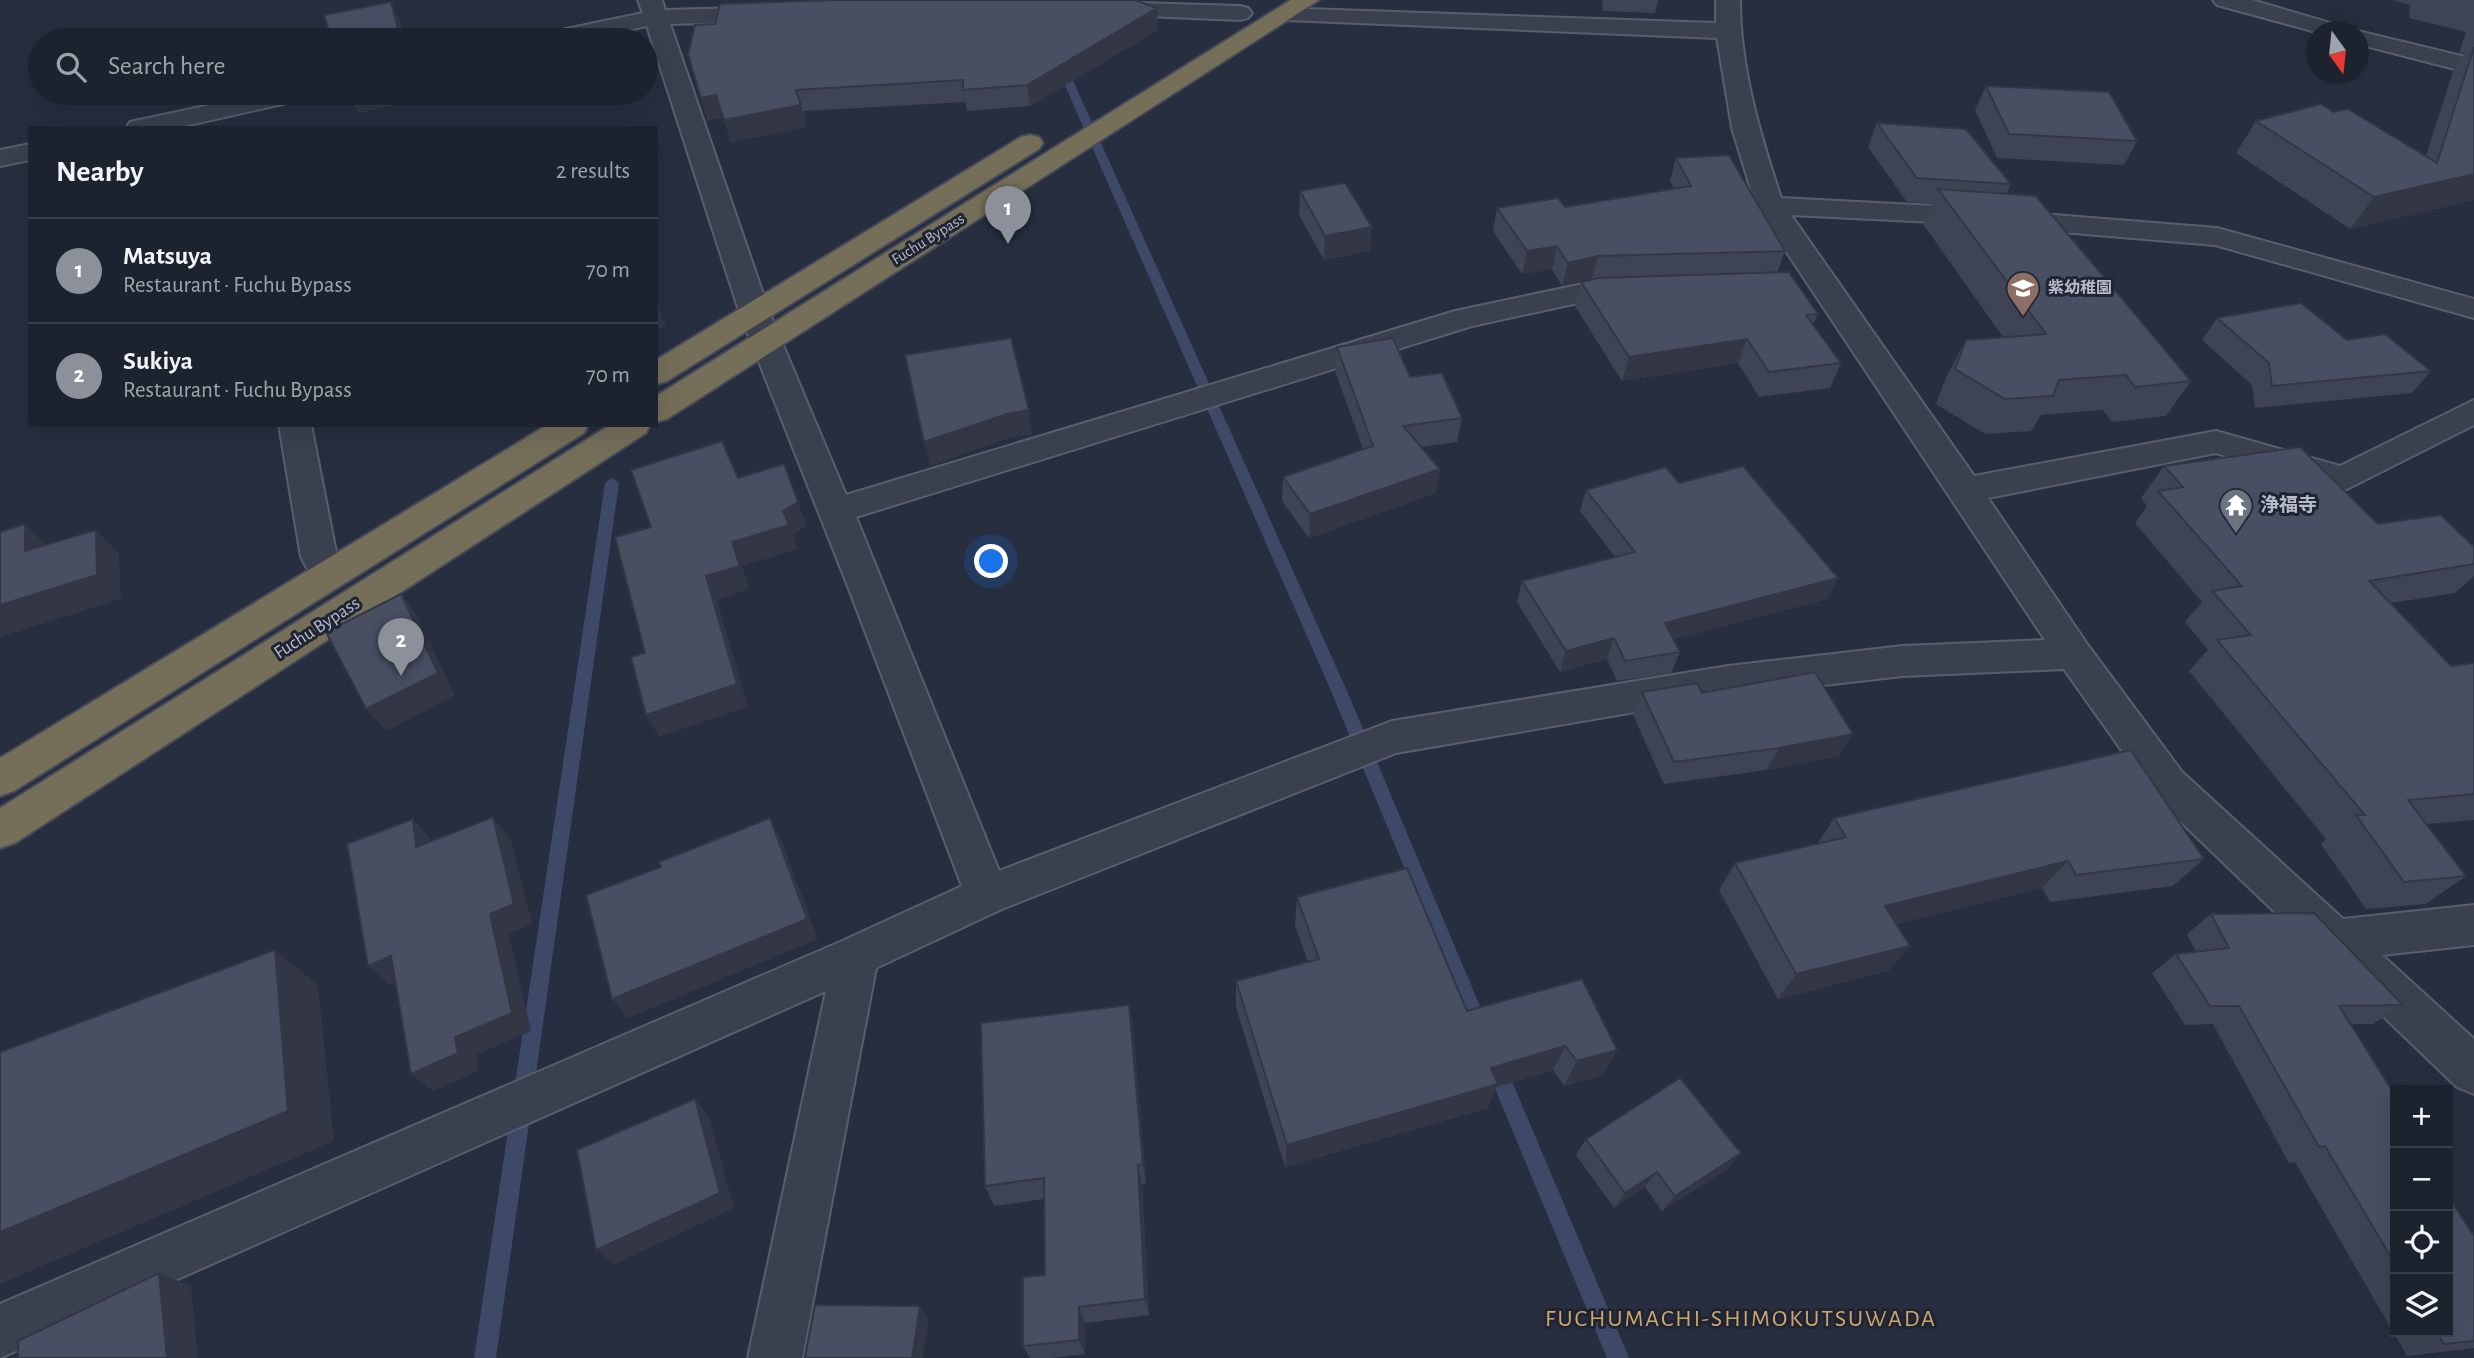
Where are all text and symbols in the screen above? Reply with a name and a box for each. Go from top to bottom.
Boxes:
north arrow [2306,21,2369,84]
search box [28,28,658,105]
icon: search [52,48,90,86]
text: Search here [108,53,226,79]
text: Nearby [56,157,144,187]
text: 2 results [556,160,630,183]
pin: 1 [985,186,1031,244]
street label: Fuchu Bypass [889,210,968,268]
text: Matsuya [123,243,212,269]
text: 1 [75,259,83,282]
text: 70 m [586,259,630,282]
school or university icon: 紫幼稚園 [2004,269,2042,318]
text: Restaurant · Fuchu Bypass [123,274,352,297]
place label: 紫幼稚園 [2048,279,2112,296]
text: Sukiya [123,348,193,374]
text: 2 [74,364,84,387]
text: 70 m [586,364,630,387]
text: Restaurant · Fuchu Bypass [123,379,352,402]
temple icon: 浄福寺 [2217,486,2255,535]
place label: 浄福寺 [2260,494,2317,515]
your location [974,544,1008,578]
street label: Fuchu Bypass [271,593,363,663]
pin: 2 [378,618,424,676]
map controls [2390,1085,2453,1337]
button: + [2390,1085,2453,1148]
button: − [2390,1148,2453,1211]
button: locate [2390,1211,2453,1274]
button: layers [2390,1274,2453,1337]
district label: FUCHUMACHI-SHIMOKUTSUWADA [1545,1307,1937,1331]

